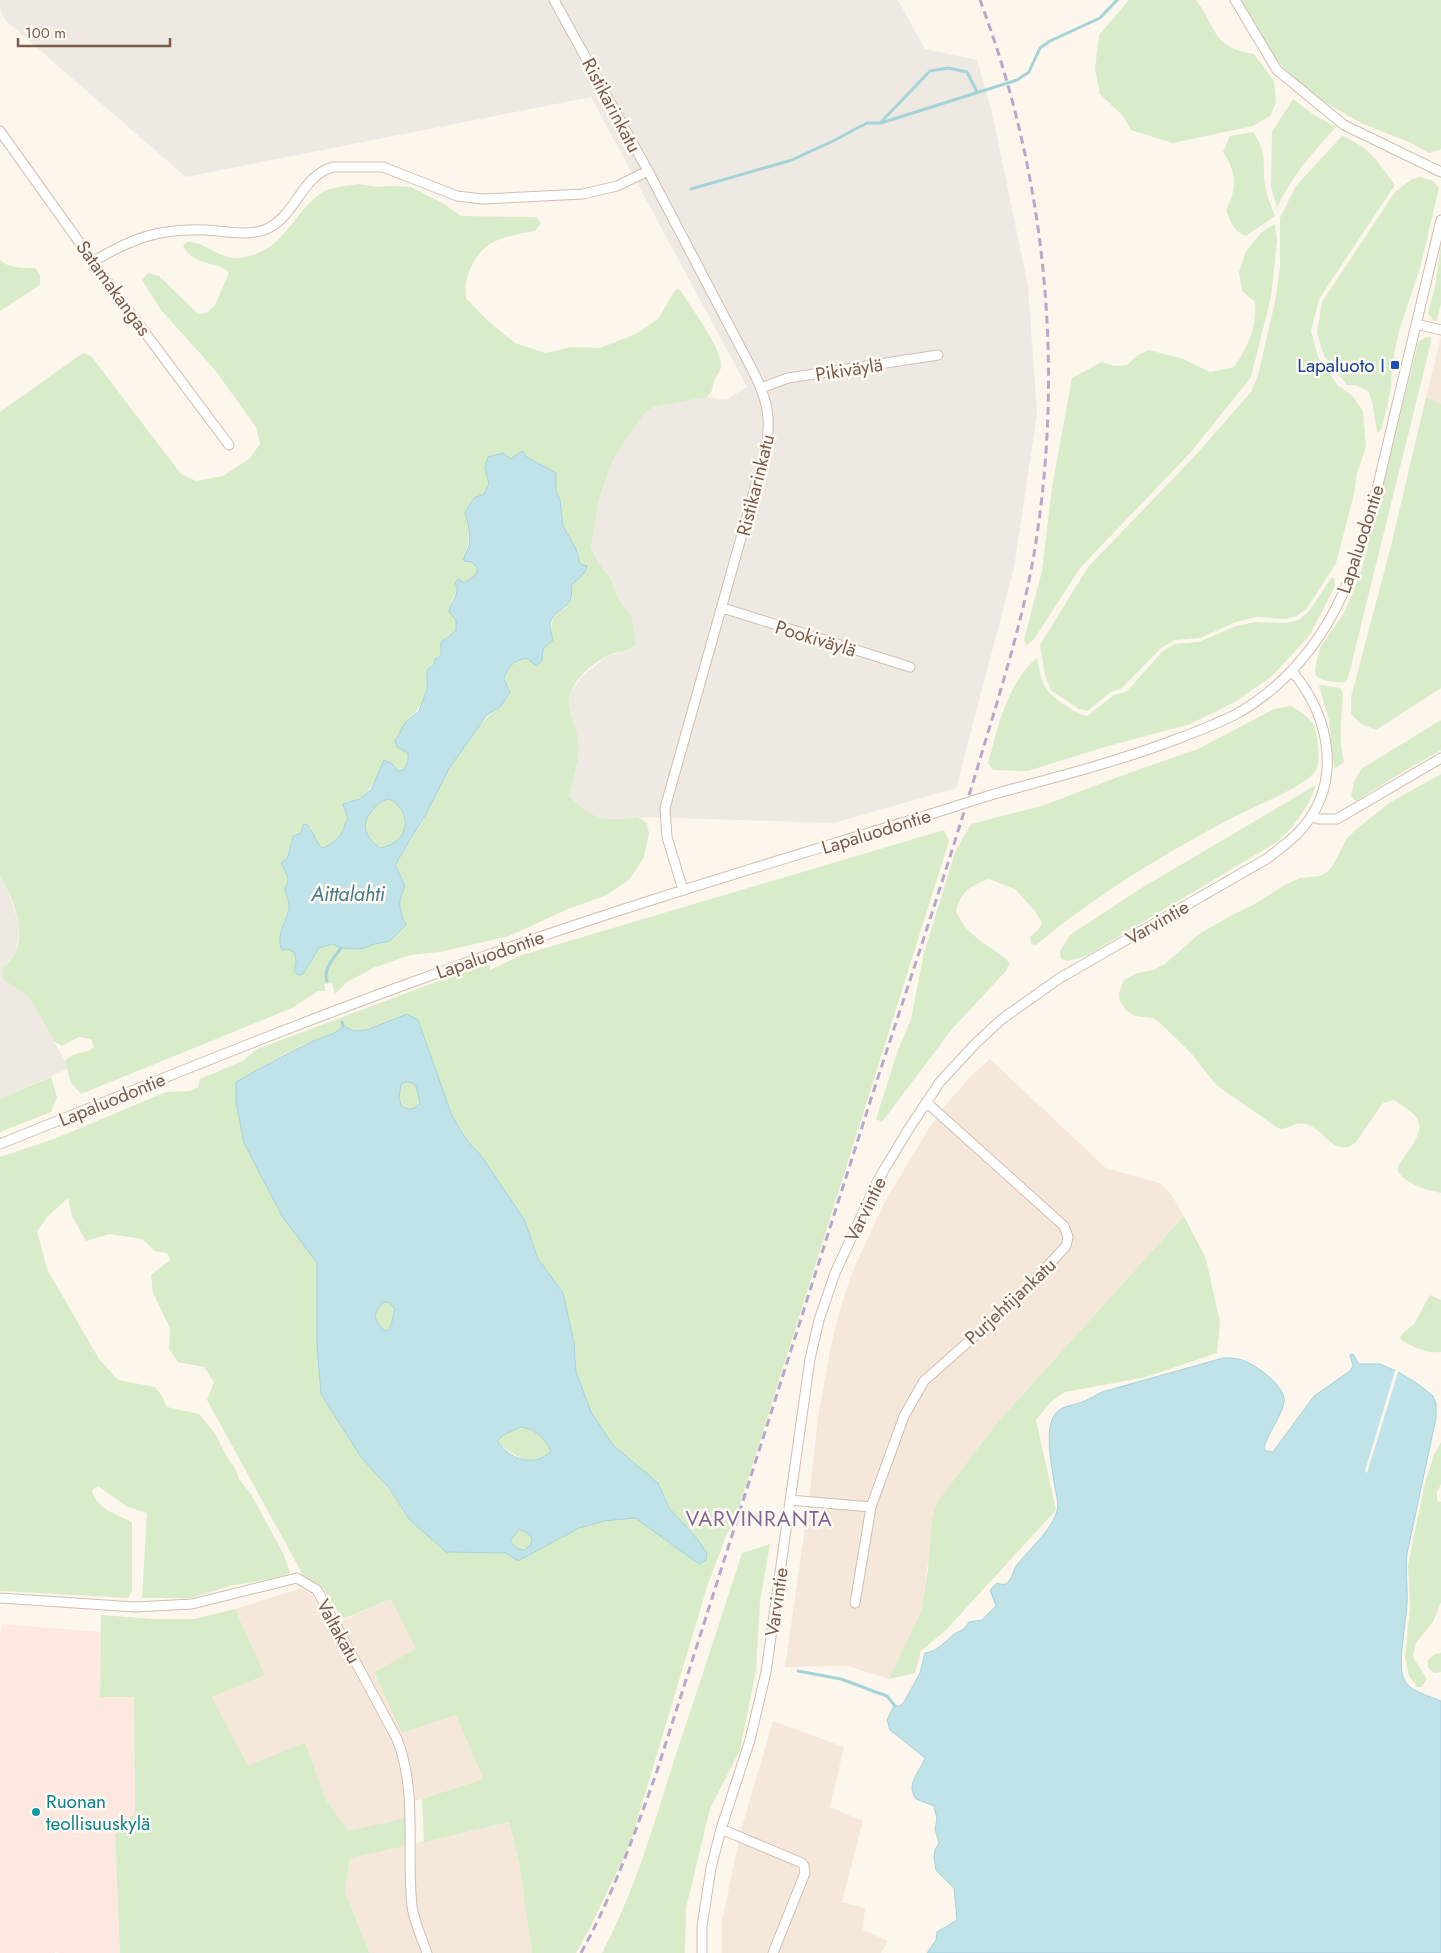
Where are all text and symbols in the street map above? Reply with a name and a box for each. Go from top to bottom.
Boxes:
scale bar [18,15,170,47]
text: 100 m [25,22,66,44]
street label: Ristikarinkatu [575,53,648,157]
street label: Satamakangas [70,235,158,342]
street label: Pikiväylä [813,351,885,388]
place label: Lapaluoto I [1297,352,1385,379]
marker: Lapaluoto I [1389,359,1401,371]
street label: Ristikarinkatu [730,432,781,539]
street label: Lapaluodontie [1330,481,1391,597]
street label: Pookiväylä [772,613,860,664]
street label: Lapaluodontie [818,802,934,861]
water label: Aittalahti [310,880,386,909]
street label: Varvintie [1120,893,1194,951]
street label: Lapaluodontie [432,923,548,986]
street label: Lapaluodontie [55,1066,170,1133]
street label: Varvintie [838,1172,893,1246]
street label: Purjehtijankatu [959,1252,1062,1351]
district label: VARVINRANTA [685,1504,833,1534]
street label: Varvintie [758,1566,795,1638]
street label: Valtakatu [310,1594,367,1668]
place label: Ruonan teollisuuskylä [46,1788,150,1837]
marker: Ruonan teollisuuskylä [30,1806,42,1818]

